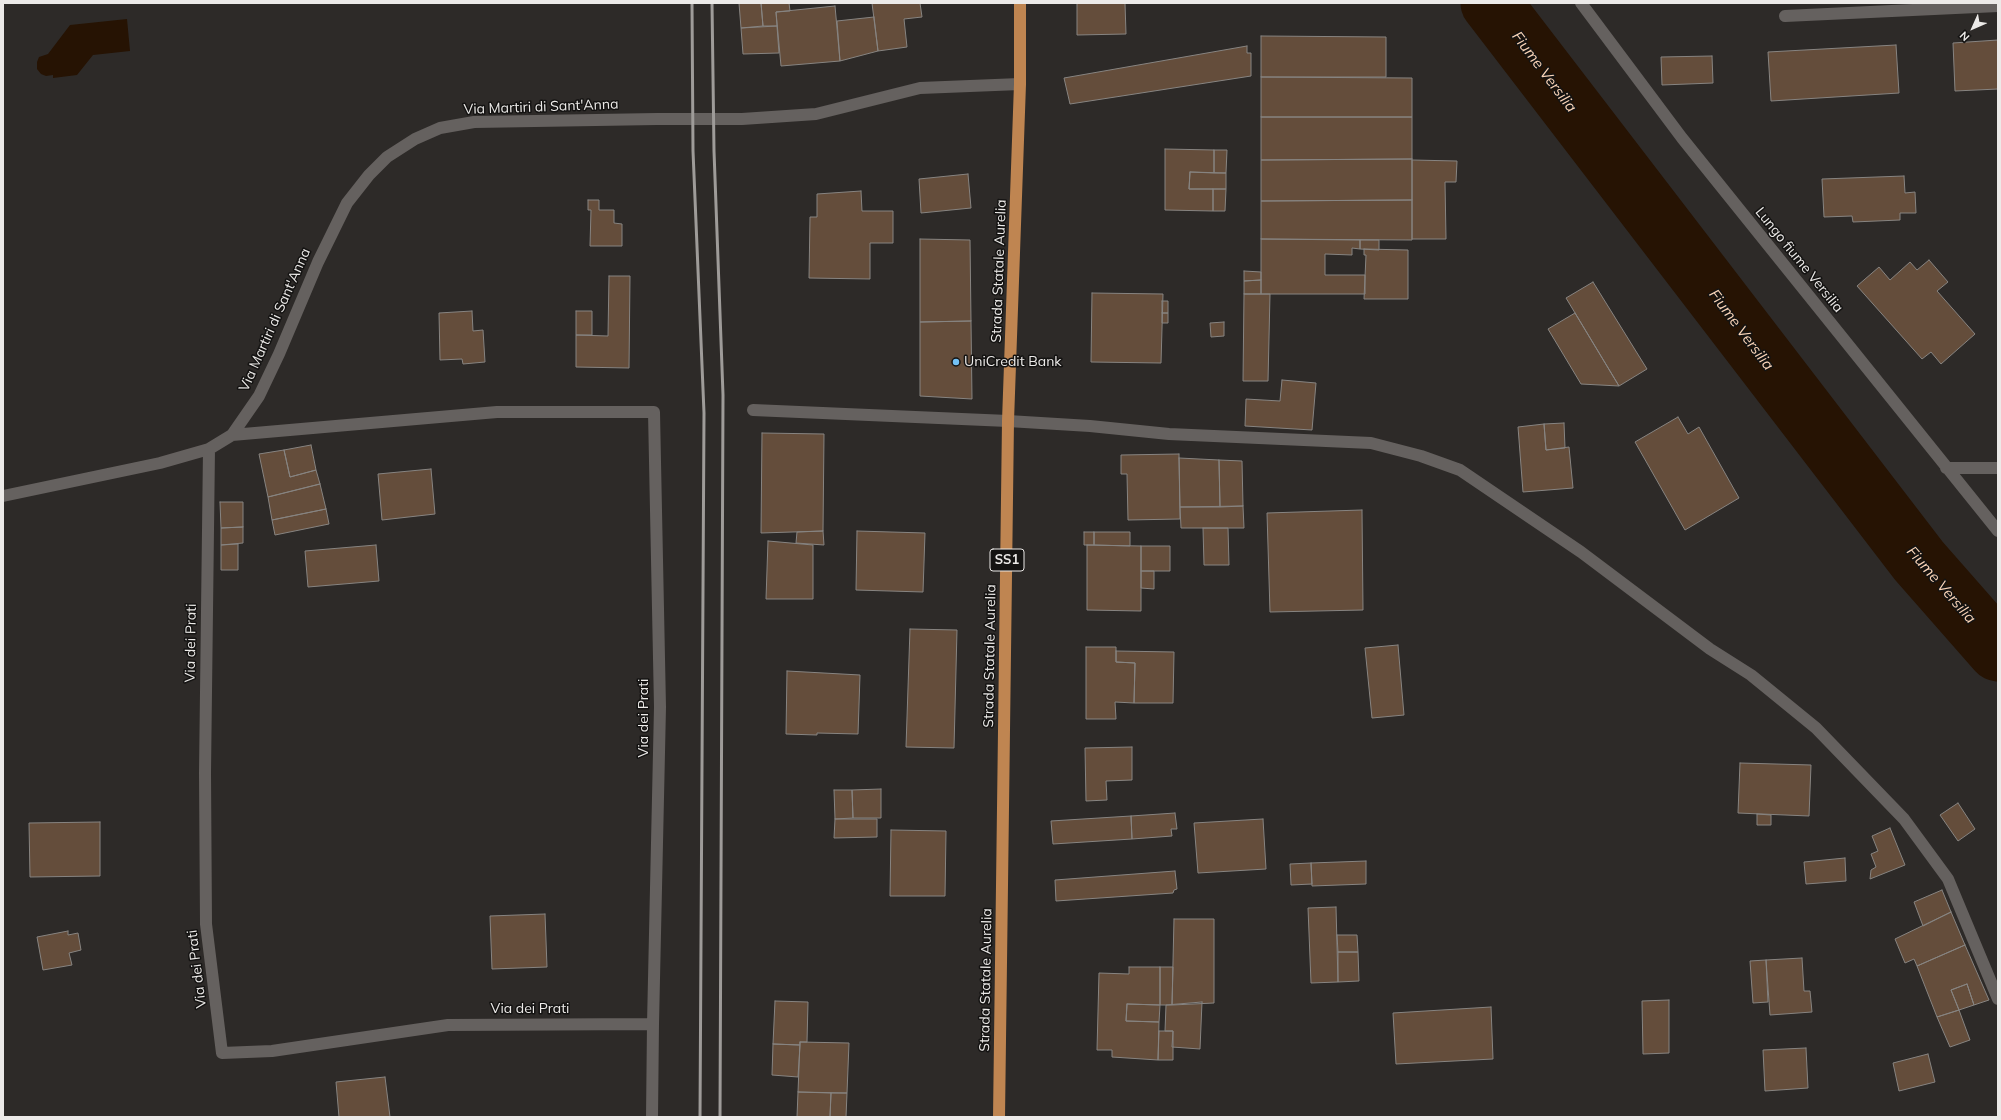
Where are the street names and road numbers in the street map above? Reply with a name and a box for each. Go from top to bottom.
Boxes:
street label: Via Martiri di Sant'Anna [463,96,619,118]
street label: Strada Statale Aurelia [988,199,1010,343]
street label: Lungo fiume Versilia [1751,204,1847,316]
street label: Via Martiri di Sant'Anna [236,246,314,394]
road number: SS1 [990,549,1024,571]
street label: Strada Statale Aurelia [980,584,1000,728]
street label: Via dei Prati [182,603,200,683]
street label: Via dei Prati [636,679,652,757]
street label: Strada Statale Aurelia [976,908,996,1052]
street label: Via dei Prati [184,929,210,1009]
street label: Via dei Prati [491,1001,569,1017]

